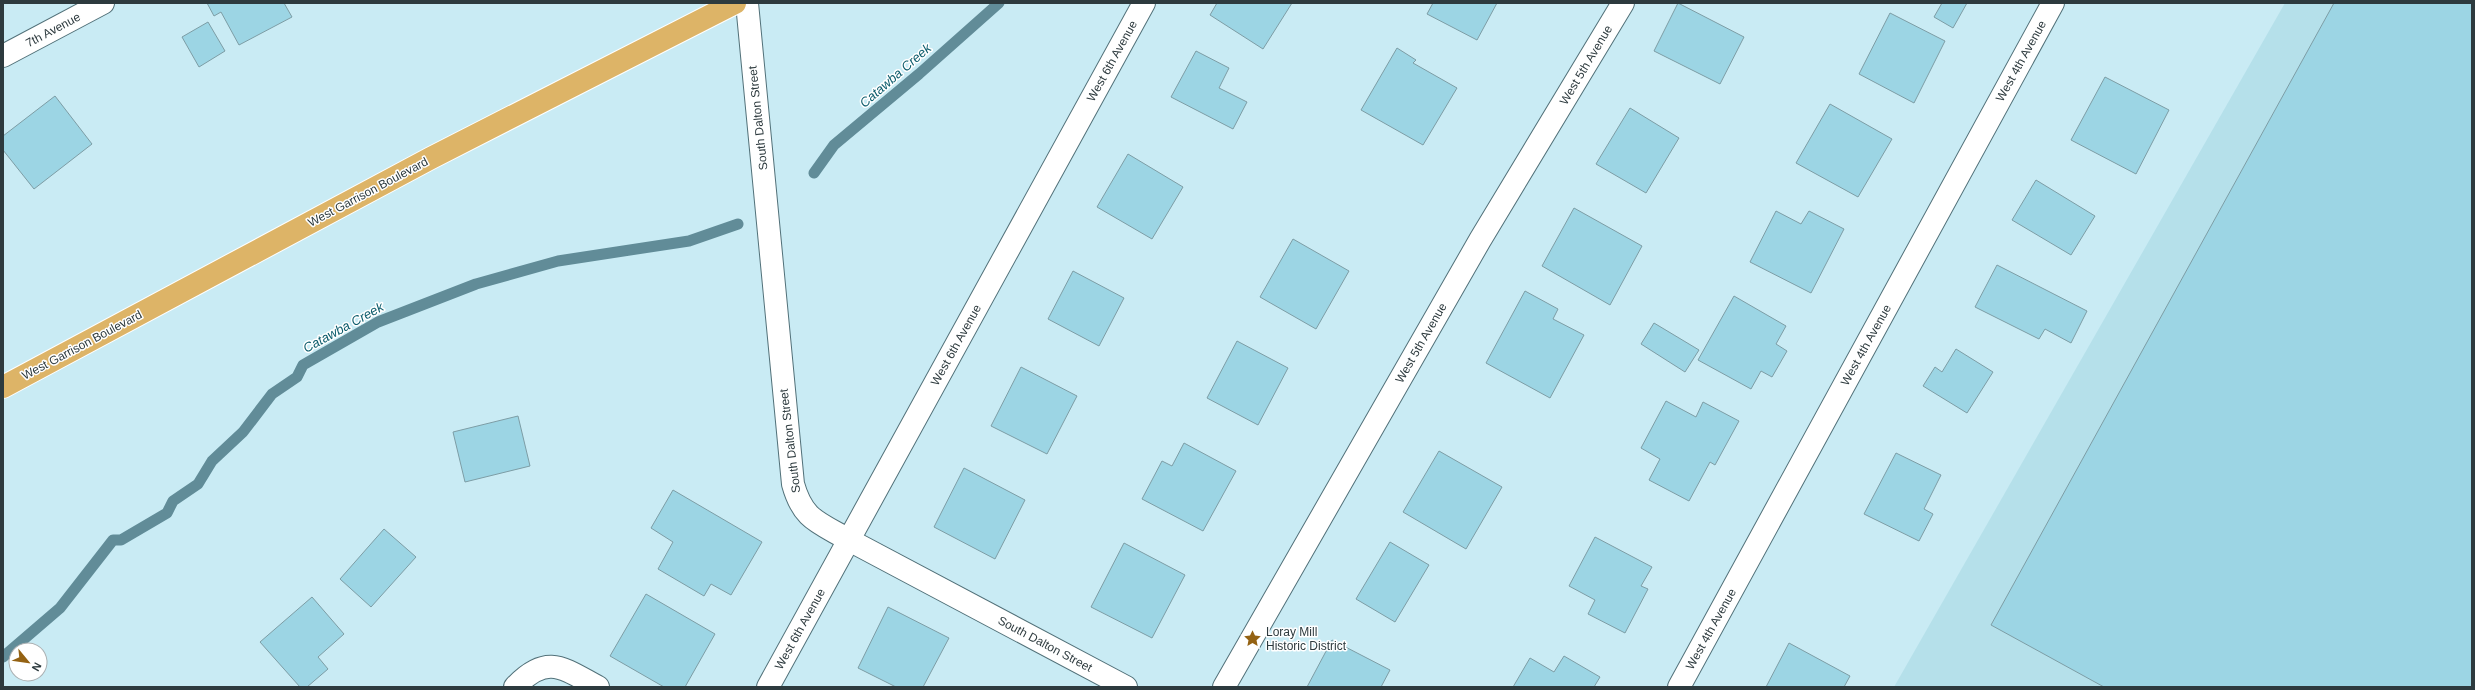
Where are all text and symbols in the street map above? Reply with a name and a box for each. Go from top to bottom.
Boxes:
street label: 7th Avenue [23,10,83,50]
street label: West 6th Avenue [1084,18,1140,104]
street label: West 4th Avenue [1993,18,2049,104]
street label: West 5th Avenue [1557,22,1615,107]
water label: Catawba Creek [857,39,935,110]
street label: South Dalton Street [745,65,770,171]
street label: West Garrison Boulevard [306,154,430,230]
water label: Catawba Creek [300,298,387,356]
street label: West 5th Avenue [1392,300,1450,386]
street label: West 6th Avenue [928,302,984,388]
street label: West 4th Avenue [1838,302,1894,388]
street label: West Garrison Boulevard [20,307,144,383]
street label: South Dalton Street [777,388,803,494]
street label: West 6th Avenue [772,586,828,672]
street label: West 4th Avenue [1683,586,1739,672]
street label: South Dalton Street [995,613,1095,675]
place label: Loray Mill Historic District [1266,625,1347,653]
place icon: Loray Mill Historic District [1243,629,1263,649]
north arrow [8,642,48,682]
text: N [30,660,44,673]

